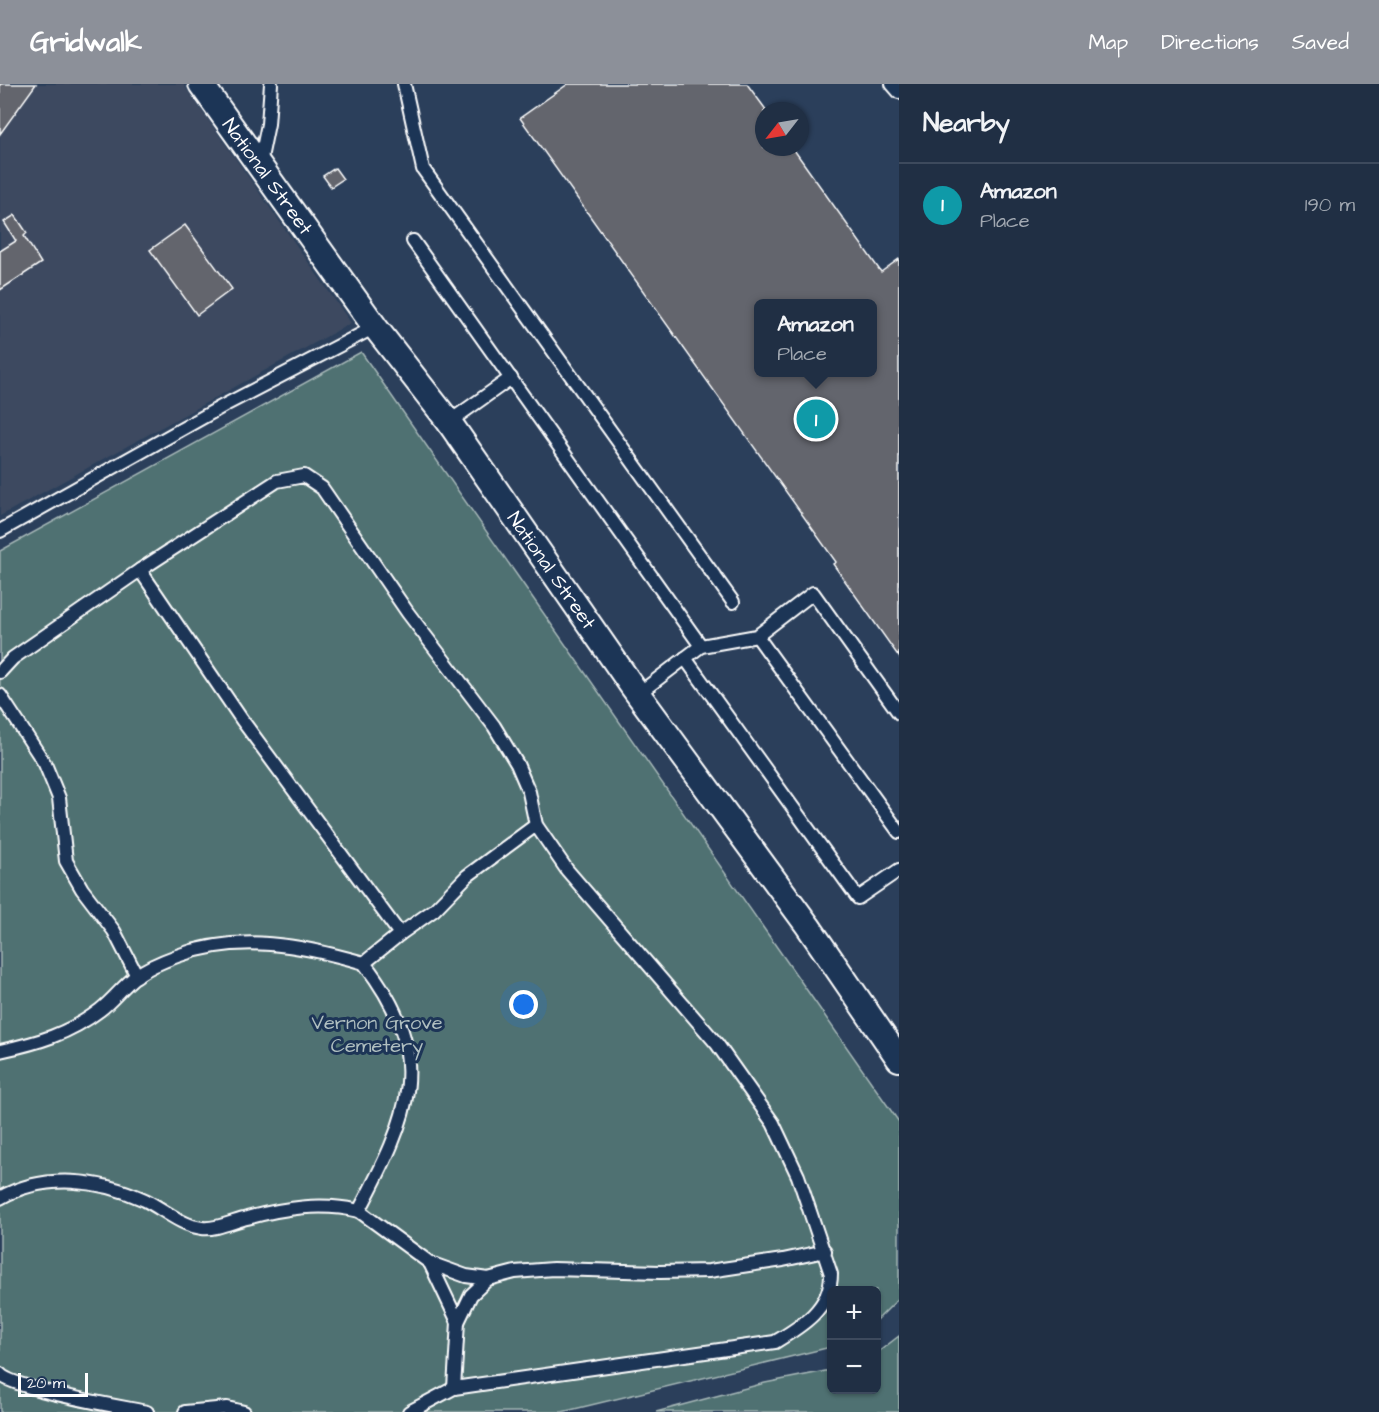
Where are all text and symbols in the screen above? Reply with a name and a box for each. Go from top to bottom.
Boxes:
text: Gridwalk [30,23,142,62]
text: Map [1088,28,1128,57]
text: Directions [1161,28,1259,57]
text: Saved [1292,28,1349,57]
north arrow [755,102,809,156]
text: Nearby [923,105,1010,141]
street label: National Street [215,112,319,241]
text: Amazon [980,176,1057,207]
text: 1 [941,191,944,219]
text: 190 m [1305,191,1355,219]
text: Place [980,207,1030,235]
popup [754,299,877,377]
text: Amazon [777,309,854,340]
text: Place [777,340,827,368]
pin: 1 [796,396,836,442]
street label: National Street [500,506,602,635]
your location [509,990,538,1019]
park label: Vernon Grove Cemetery [312,1009,443,1061]
map controls [827,1286,881,1394]
button: + [827,1286,881,1340]
button: − [827,1340,881,1394]
scale bar [18,1370,88,1398]
text: 20 m [27,1372,65,1394]

